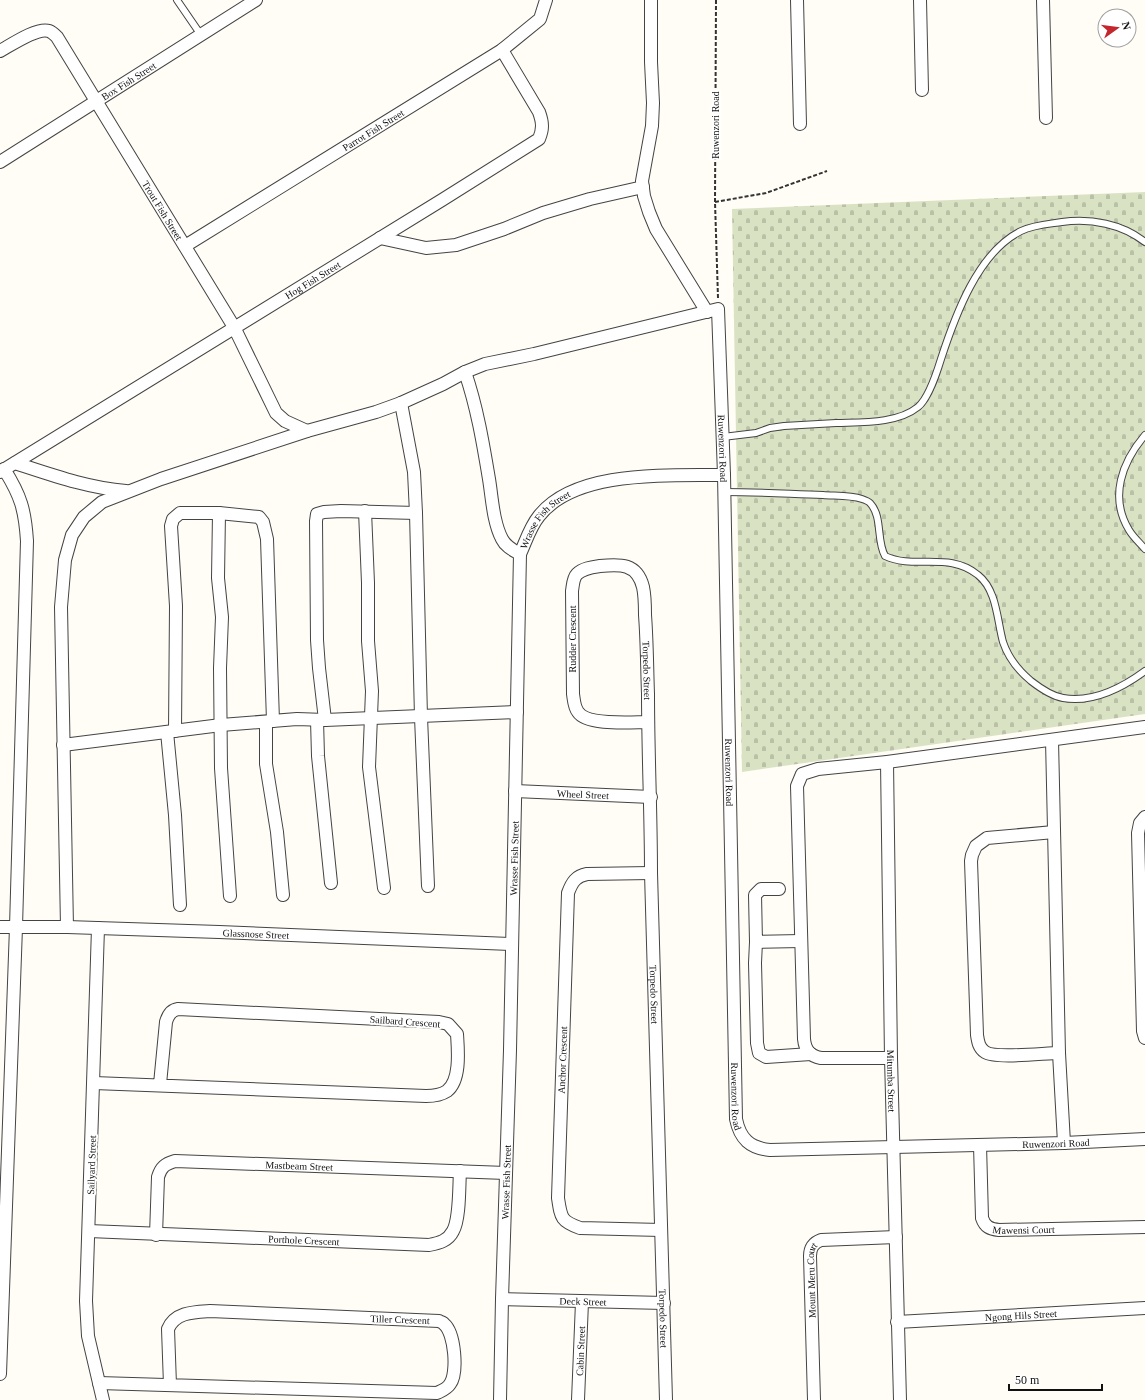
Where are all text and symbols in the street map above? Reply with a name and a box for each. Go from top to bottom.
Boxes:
north arrow [1097,8,1137,48]
text: N [1120,20,1133,31]
street label: Box Fish Street [99,60,158,102]
street label: Ruwenzori Road [710,91,721,159]
street label: Parrot Fish Street [341,107,406,153]
street label: Trout Fish Street [140,179,185,242]
street label: Hog Fish Street [283,259,343,301]
street label: Ruwenzori Road [716,414,729,482]
street label: Wrasse Fish Street [518,488,572,550]
street label: Rudder Crescent [567,605,578,672]
street label: Torpedo Street [640,641,653,700]
street label: Ruwenzori Road [723,738,735,806]
street label: Wheel Street [557,788,609,801]
street label: Wrasse Fish Street [508,821,521,896]
street label: Glassnose Street [222,927,290,941]
street label: Torpedo Street [648,965,660,1024]
street label: Sailbard Crescent [369,1014,441,1029]
street label: Anchor Crescent [556,1026,569,1094]
street label: Mitumba Street [885,1050,897,1113]
street label: Ruwenzori Road [729,1062,744,1132]
street label: Sailyard Street [85,1135,98,1195]
street label: Ruwenzori Road [1022,1137,1090,1150]
street label: Wrasse Fish Street [500,1144,513,1220]
street label: Mastbeam Street [265,1159,333,1173]
street label: Mawensi Court [992,1224,1055,1236]
street label: Porthole Crescent [268,1233,340,1247]
street label: Mount Meru Court [805,1240,819,1318]
street label: Torpedo Street [657,1289,670,1348]
street label: Deck Street [559,1295,607,1308]
street label: Ngong Hils Street [984,1308,1057,1323]
street label: Tiller Crescent [370,1313,430,1326]
street label: Cabin Street [574,1326,587,1376]
scale bar [1009,1366,1102,1392]
text: 50 m [1015,1373,1040,1387]

